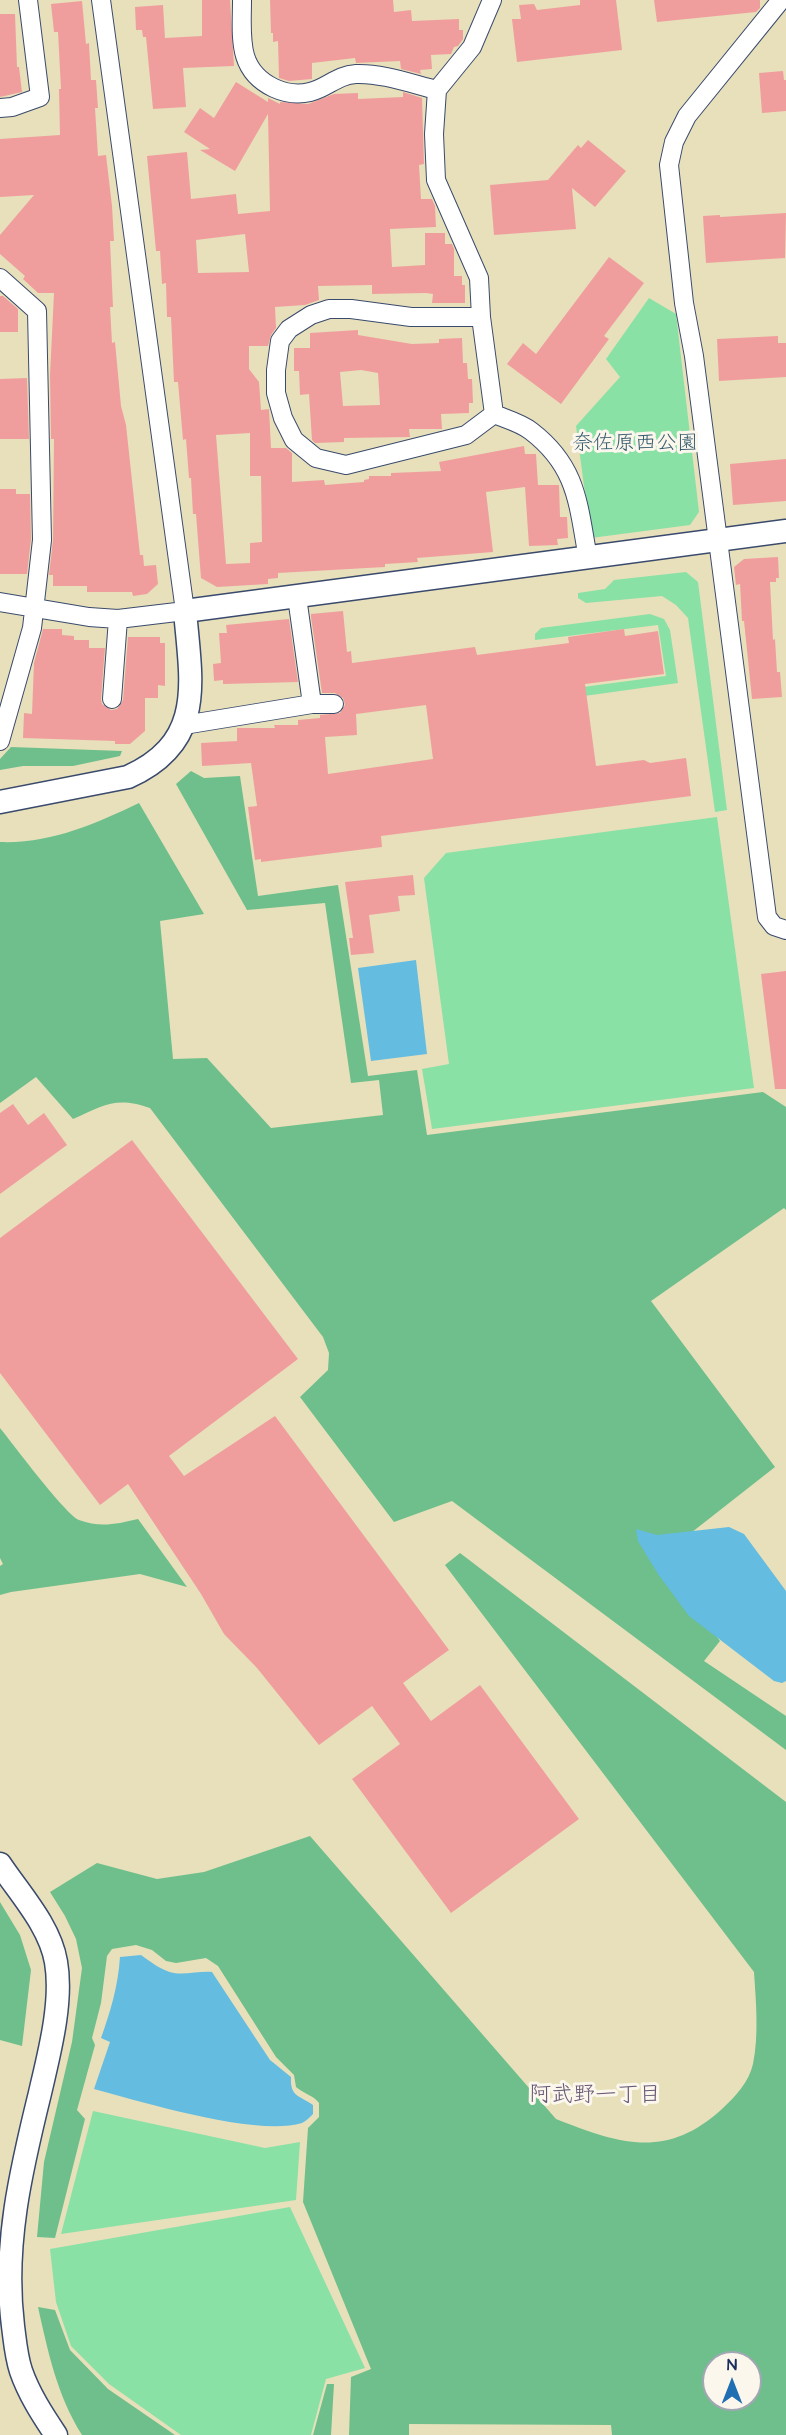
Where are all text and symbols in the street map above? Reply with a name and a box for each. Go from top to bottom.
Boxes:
park label: 奈佐原西公園 [572,432,698,458]
district label: 阿武野一丁目 [529,2083,661,2109]
north arrow [702,2351,762,2411]
text: N [727,2354,737,2376]

